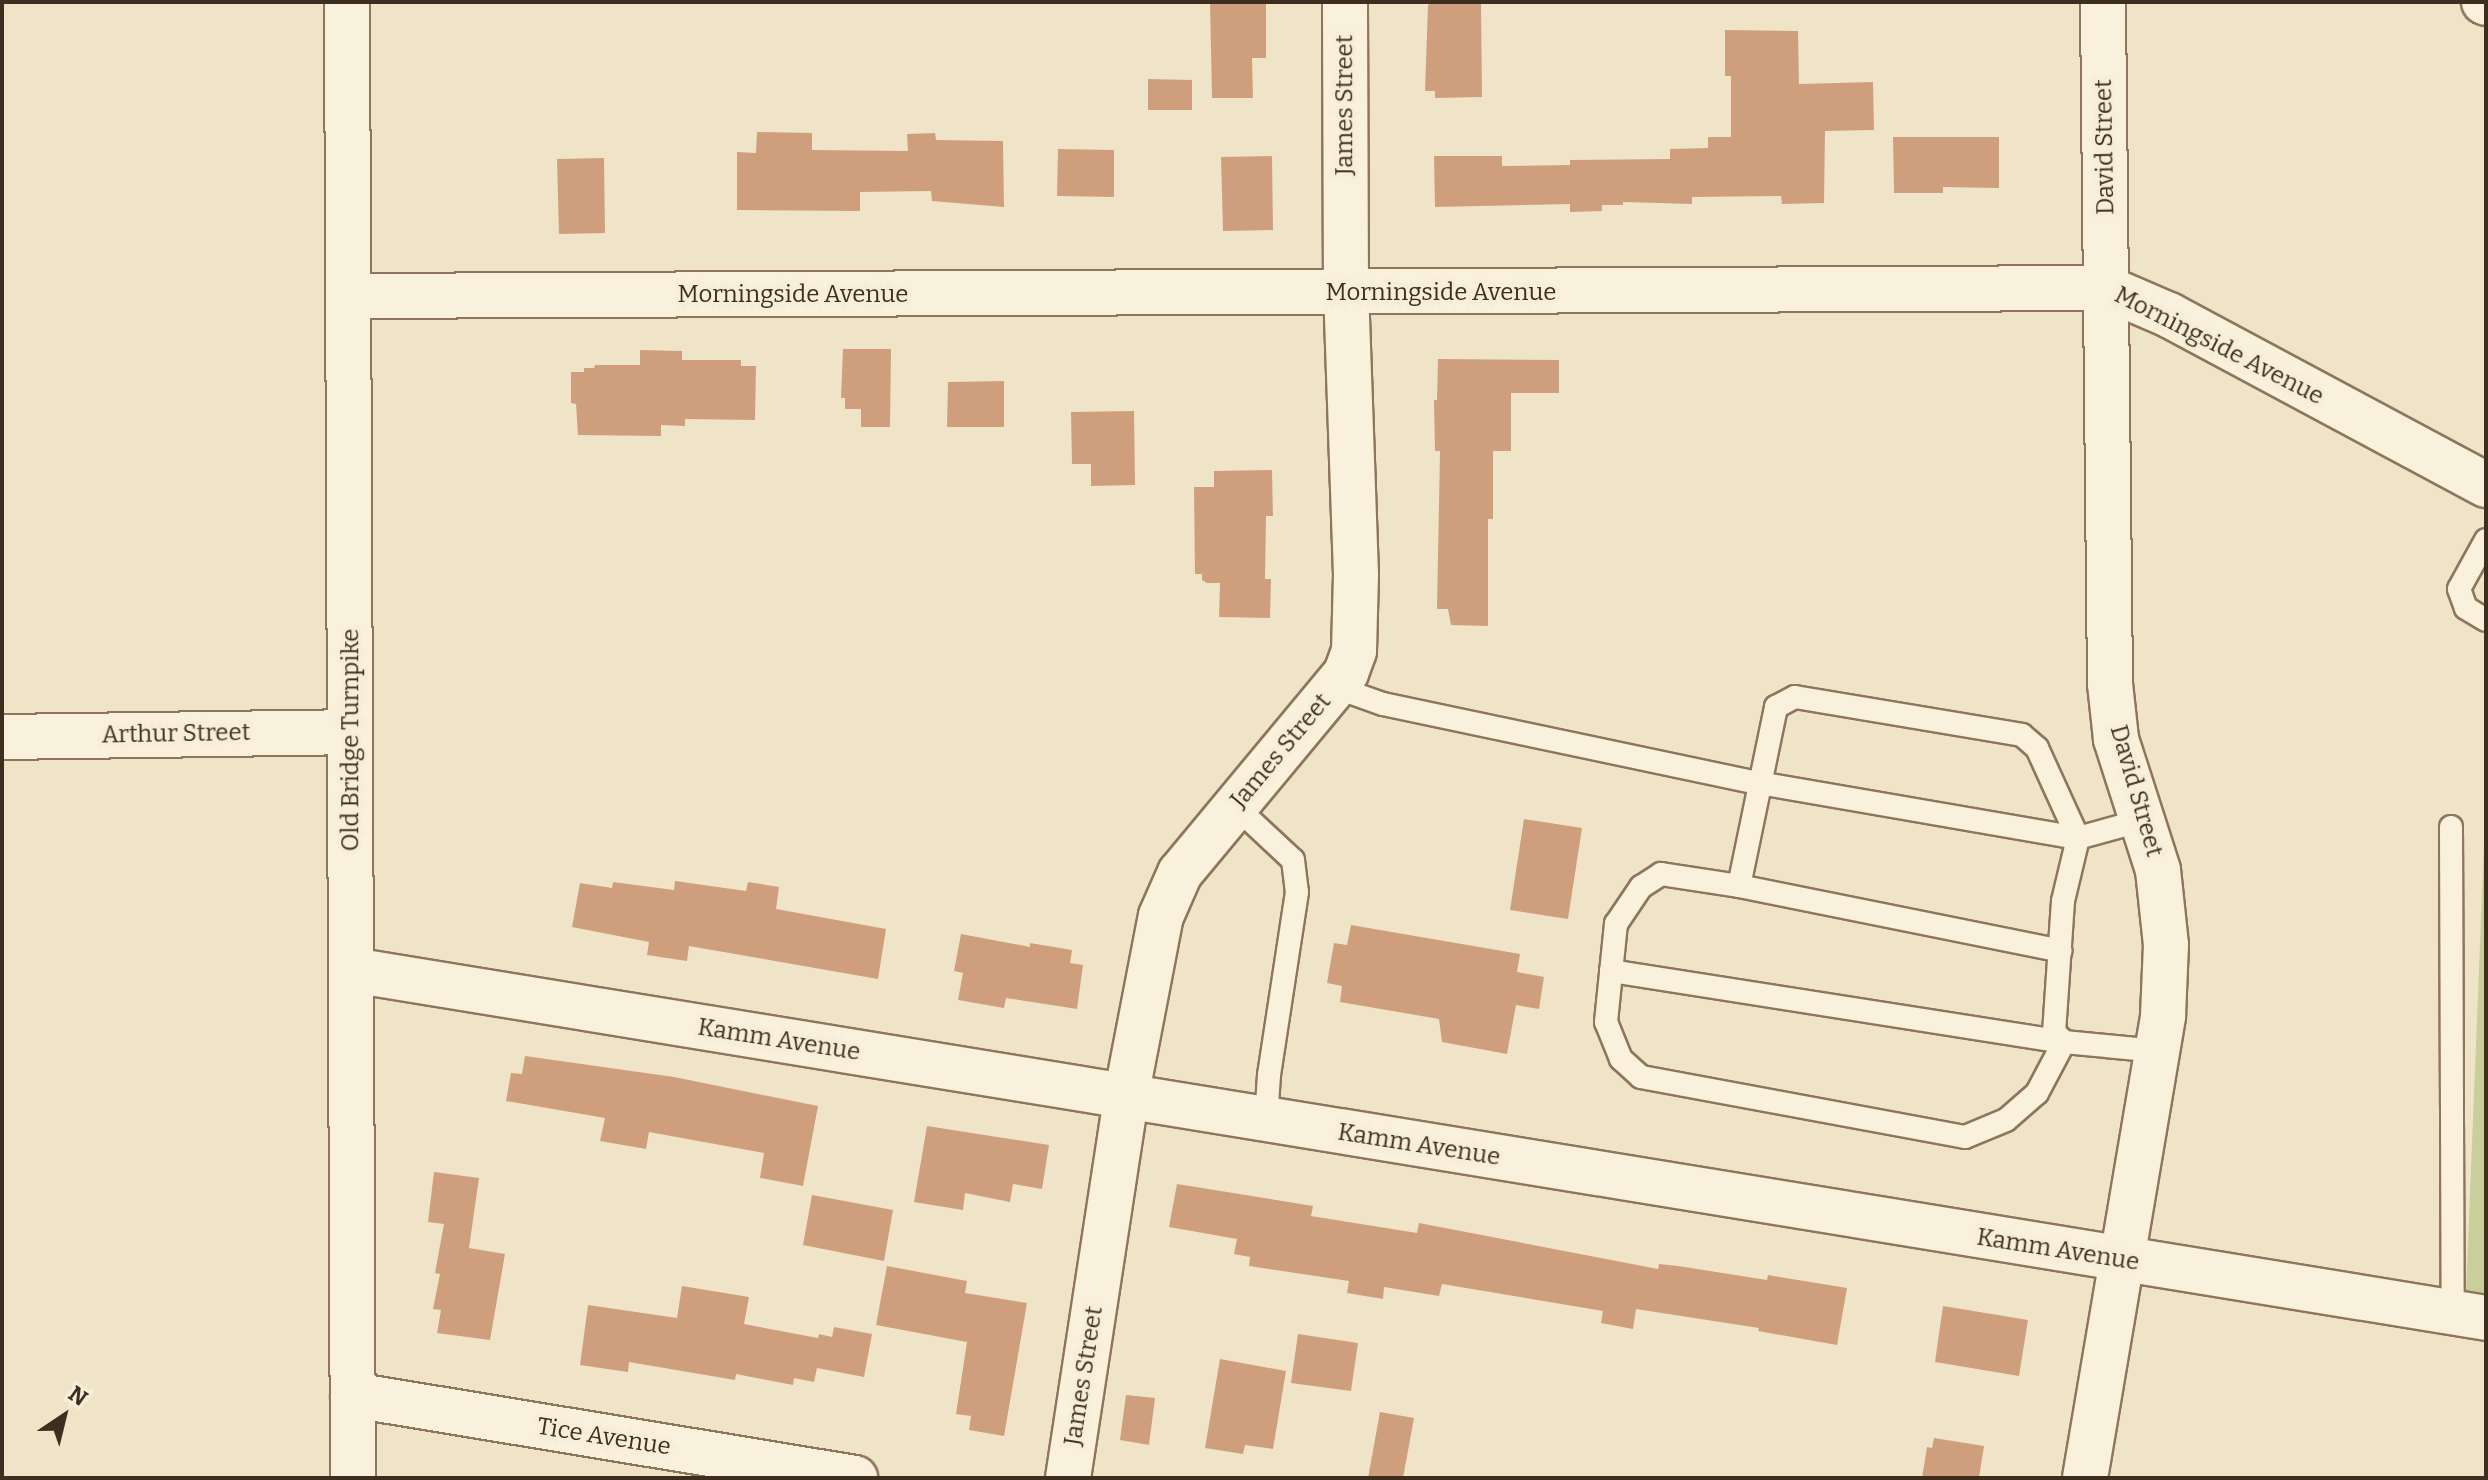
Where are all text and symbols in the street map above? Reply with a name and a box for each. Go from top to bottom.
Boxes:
street label: James Street [1331,35,1359,175]
street label: David Street [2089,79,2121,215]
street label: Morningside Avenue [1326,279,1556,307]
street label: Morningside Avenue [678,281,908,309]
street label: Morningside Avenue [2110,281,2328,411]
street label: Old Bridge Turnpike [337,629,365,851]
street label: James Street [1225,688,1337,814]
street label: Arthur Street [101,718,251,750]
street label: David Street [2103,722,2169,860]
street label: Kamm Avenue [696,1013,862,1067]
street label: Kamm Avenue [1336,1118,1502,1172]
street label: Kamm Avenue [1975,1223,2141,1277]
street label: James Street [1059,1304,1109,1448]
north arrow [24,1376,104,1456]
text: N [63,1380,93,1412]
street label: Tice Avenue [535,1412,673,1462]

